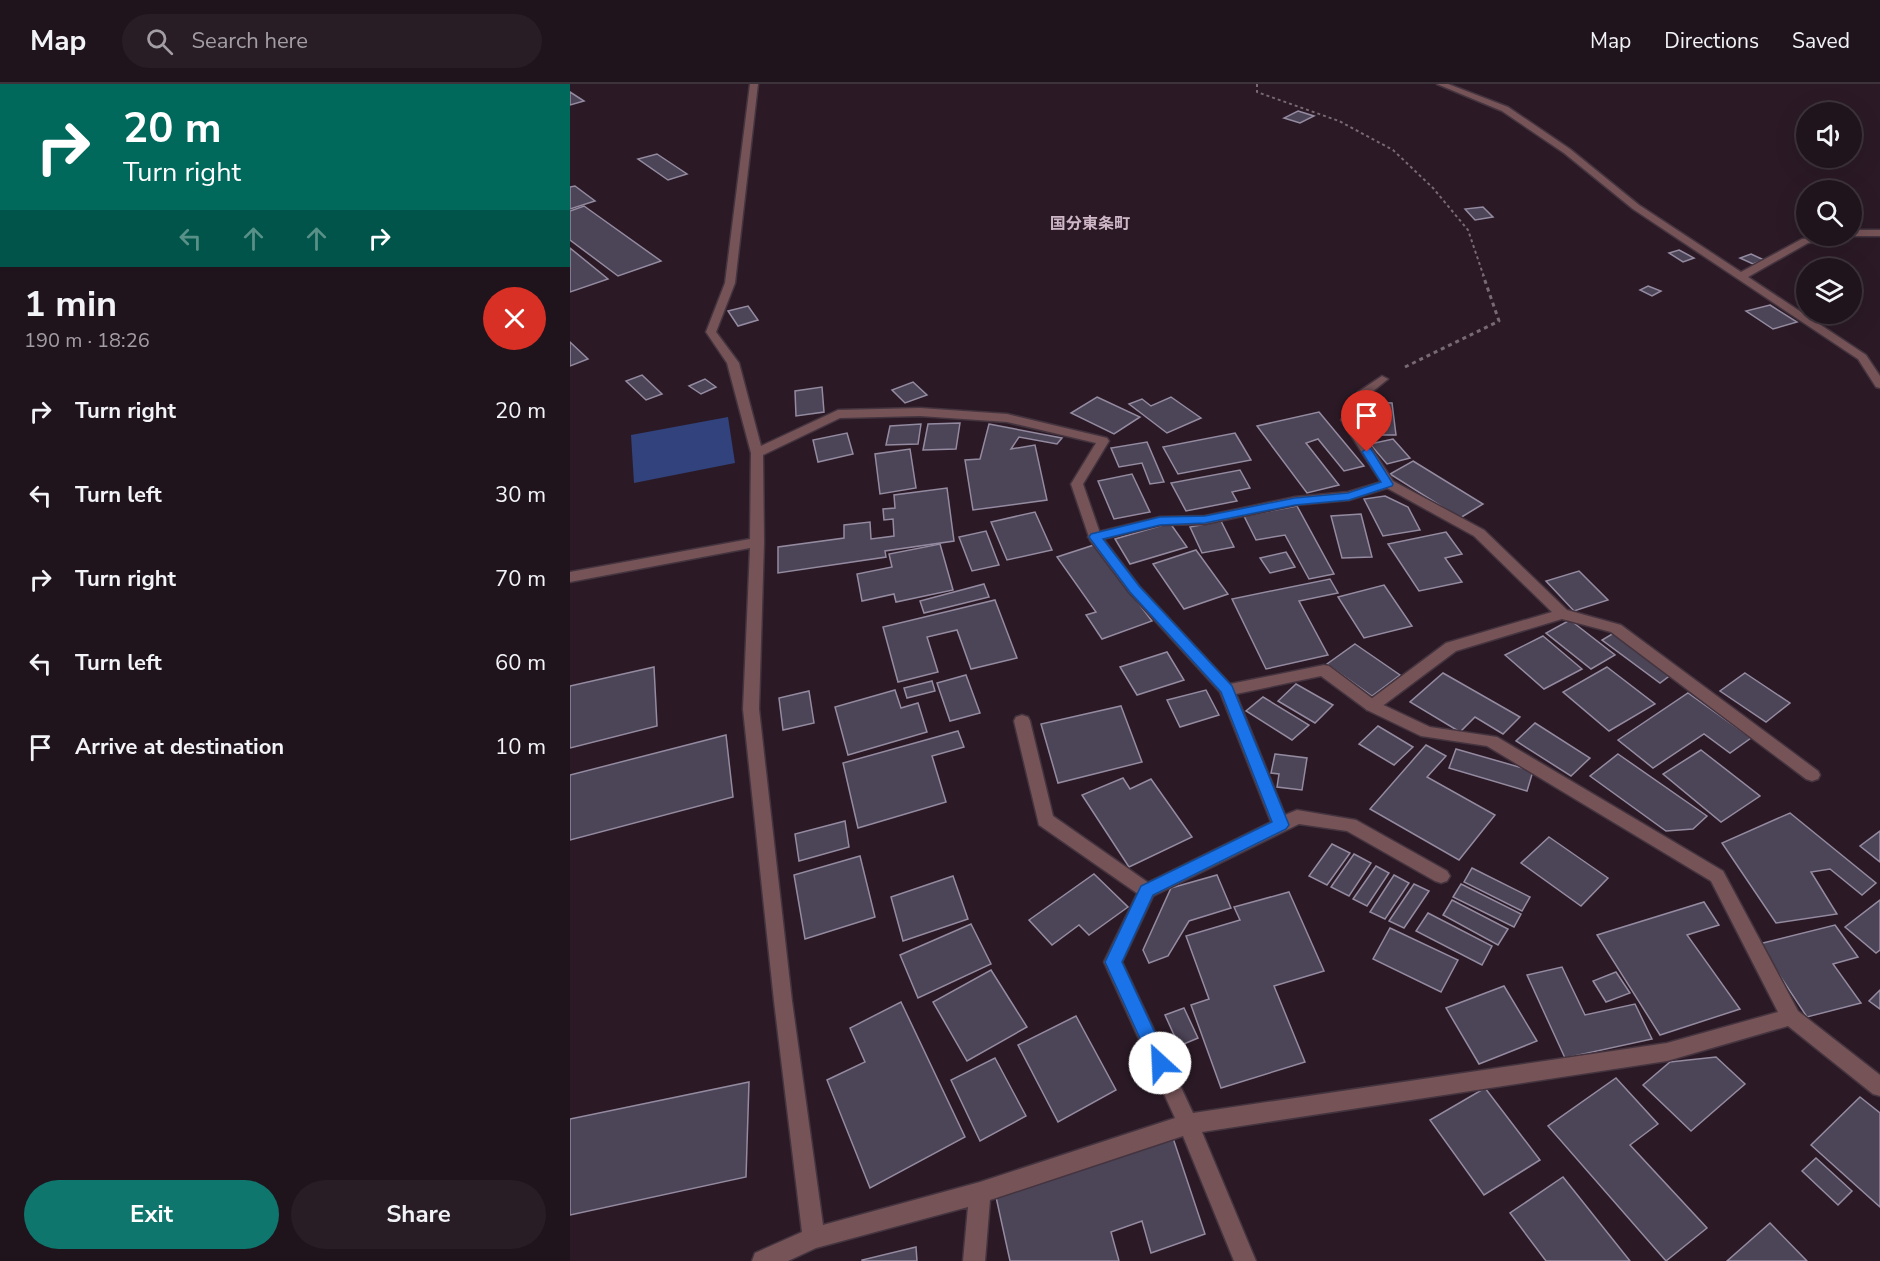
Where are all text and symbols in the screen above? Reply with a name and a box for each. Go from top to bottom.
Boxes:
search box [122,14,542,68]
text: Map [30,22,86,60]
icon: search [143,25,176,58]
text: Search here [191,26,308,56]
text: Map [1590,27,1631,55]
text: Directions [1664,27,1759,55]
text: Saved [1792,27,1850,55]
text: 20 m [123,100,222,157]
map controls [1796,102,1862,324]
button: sound [1796,102,1862,168]
icon: right [24,108,102,186]
text: Turn right [123,154,241,191]
button: search [1796,180,1862,246]
district label: 国分東条町 [1050,213,1130,235]
icon: left [174,222,207,255]
icon: ahead [237,222,270,255]
icon: ahead [300,222,333,255]
icon: right [363,222,396,255]
button: layers [1796,258,1862,324]
text: 1 min [24,280,117,329]
button: close [483,287,546,350]
text: 190 m · 18:26 [24,327,150,354]
pin [1341,390,1392,452]
icon: right [24,395,57,428]
text: Turn right [75,396,176,426]
text: 20 m [495,396,546,426]
icon: arrive [1350,399,1383,432]
icon: left [24,479,57,512]
text: Turn left [75,480,162,510]
text: 30 m [495,480,546,510]
icon: right [24,563,57,596]
text: Turn right [75,564,176,594]
text: 70 m [495,564,546,594]
icon: left [24,647,57,680]
text: Turn left [75,648,162,678]
text: 60 m [495,648,546,678]
icon: arrive [24,731,57,764]
text: Arrive at destination [75,732,284,762]
text: 10 m [495,732,546,762]
position arrow [1128,1031,1192,1095]
button: Exit [24,1180,279,1249]
button: Share [291,1180,546,1249]

